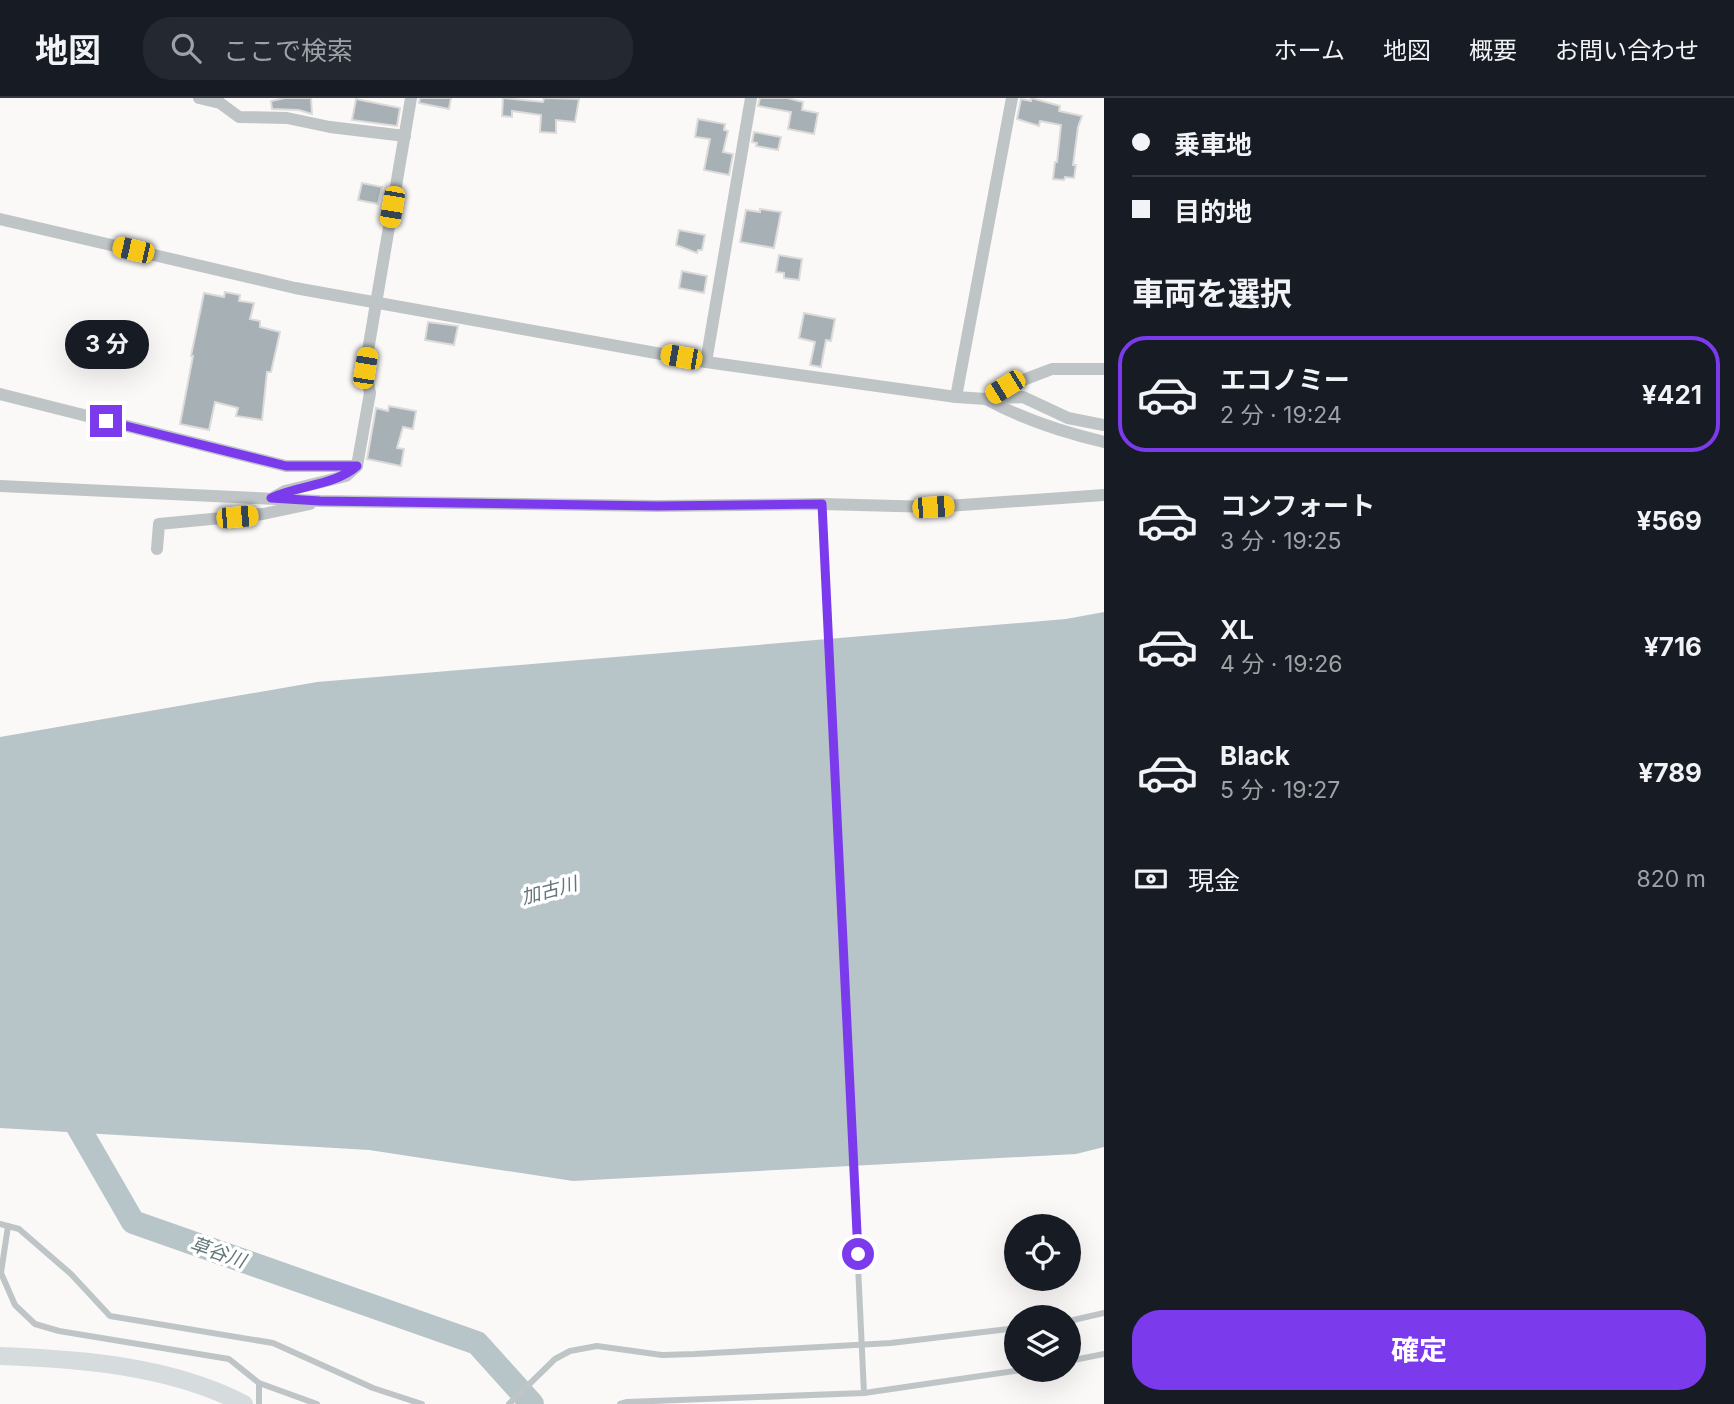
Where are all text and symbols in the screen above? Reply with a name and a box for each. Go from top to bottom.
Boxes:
search box [143,17,633,80]
icon: search [167,29,205,67]
text: 地図 [35,30,101,70]
text: ここで検索 [223,35,353,66]
text: ホーム [1274,36,1345,65]
text: 地図 [1383,36,1431,65]
text: 概要 [1469,36,1517,65]
text: お問い合わせ [1555,36,1699,65]
text: 乗車地 [1174,129,1252,160]
car [379,184,406,230]
text: 目的地 [1174,196,1252,227]
car [111,235,156,265]
text: 車両を選択 [1132,274,1292,313]
callout: 3 分 [64,320,148,368]
text: 3 分 [85,330,129,358]
car [659,343,704,371]
car [352,346,379,390]
icon: car [1136,363,1199,426]
text: エコノミー [1220,364,1350,395]
car [982,367,1029,407]
text: ¥421 [1642,379,1702,410]
text: 2 分 · 19:24 [1220,401,1342,429]
route end [90,405,122,437]
icon: car [1136,489,1199,552]
text: コンフォート [1220,490,1375,521]
car [912,495,955,519]
car [216,505,259,529]
text: ¥569 [1637,505,1702,536]
text: 3 分 · 19:25 [1220,527,1342,555]
text: XL [1220,614,1254,645]
icon: car [1136,615,1199,678]
text: ¥716 [1644,631,1702,662]
text: 4 分 · 19:26 [1220,650,1342,678]
text: Black [1220,740,1290,771]
icon: car [1136,741,1199,804]
text: ¥789 [1639,757,1702,788]
text: 5 分 · 19:27 [1220,776,1340,804]
icon: cash [1132,860,1170,898]
text: 現金 [1188,865,1240,896]
text: 820 m [1637,865,1706,893]
water label: 加古川 [519,871,582,909]
map controls [1004,1214,1081,1382]
button: locate [1004,1214,1081,1291]
water label: 草谷川 [187,1232,250,1273]
route start [842,1238,874,1270]
button: layers [1004,1305,1081,1382]
button: 確定 [1132,1310,1706,1390]

